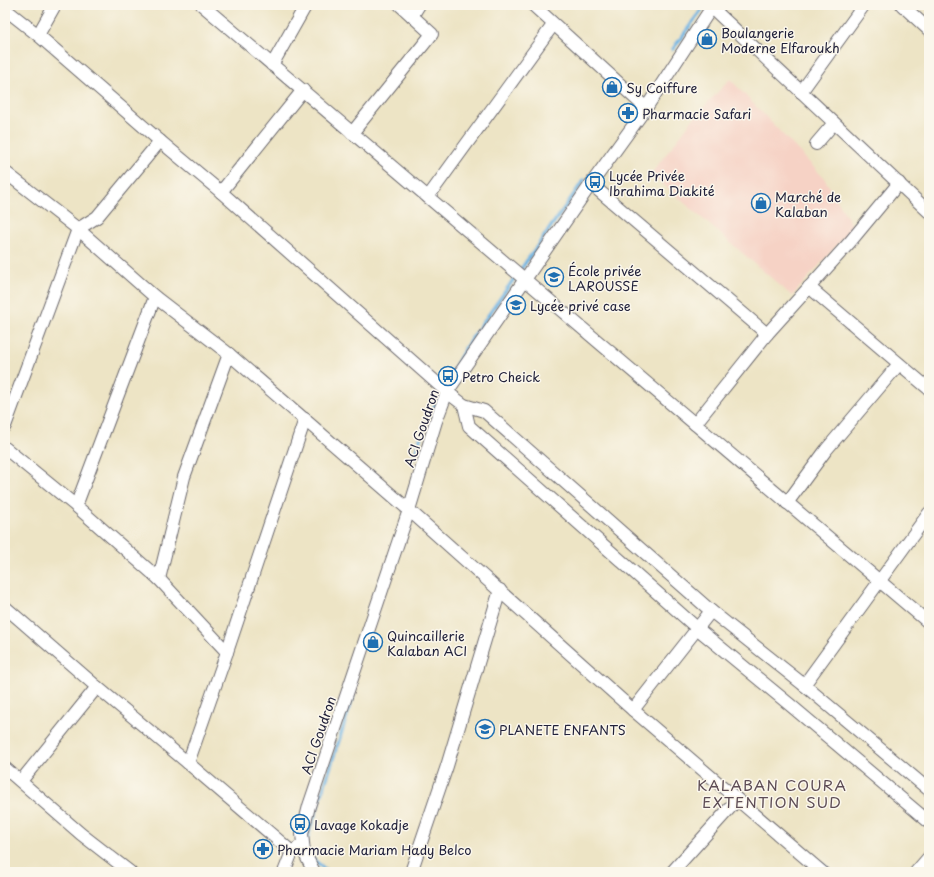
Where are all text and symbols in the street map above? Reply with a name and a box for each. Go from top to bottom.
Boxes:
place label: Boulangerie Moderne Elfaroukh [721,23,840,57]
shop icon: Boulangerie Moderne Elfaroukh [696,28,718,50]
shop icon: Sy Coiffure [601,76,623,98]
place label: Sy Coiffure [626,78,698,97]
pharmacy icon: Pharmacie Safari [617,102,639,124]
place label: Pharmacie Safari [642,104,751,123]
place label: Lycée Privée Ibrahima Diakité [609,166,715,200]
bus stop icon: Lycée Privée Ibrahima Diakité [584,171,606,193]
place label: Marché de Kalaban [775,187,841,221]
shop icon: Marché de Kalaban [750,192,772,214]
place label: École privée LAROUSSE [568,261,642,295]
school or university icon: École privée LAROUSSE [543,266,565,288]
school or university icon: Lycée privé case [505,294,527,316]
place label: Lycée privé case [530,296,631,315]
bus stop icon: Petro Cheick [437,365,459,387]
place label: Petro Cheick [462,367,540,386]
street label: ACI Goudron [399,387,443,469]
place label: Quincaillerie Kalaban ACI [387,626,467,660]
shop icon: Quincaillerie Kalaban ACI [362,631,384,653]
street label: ACI Goudron [296,694,340,776]
school or university icon: PLANETE ENFANTS [474,718,496,740]
place label: PLANETE ENFANTS [499,720,626,739]
district label: KALABAN COURA EXTENTION SUD [697,773,847,813]
bus stop icon: Lavage Kokadje [289,813,311,835]
place label: Lavage Kokadje [314,815,409,834]
pharmacy icon: Pharmacie Mariam Hady Belco [252,838,274,860]
place label: Pharmacie Mariam Hady Belco [277,840,472,859]

